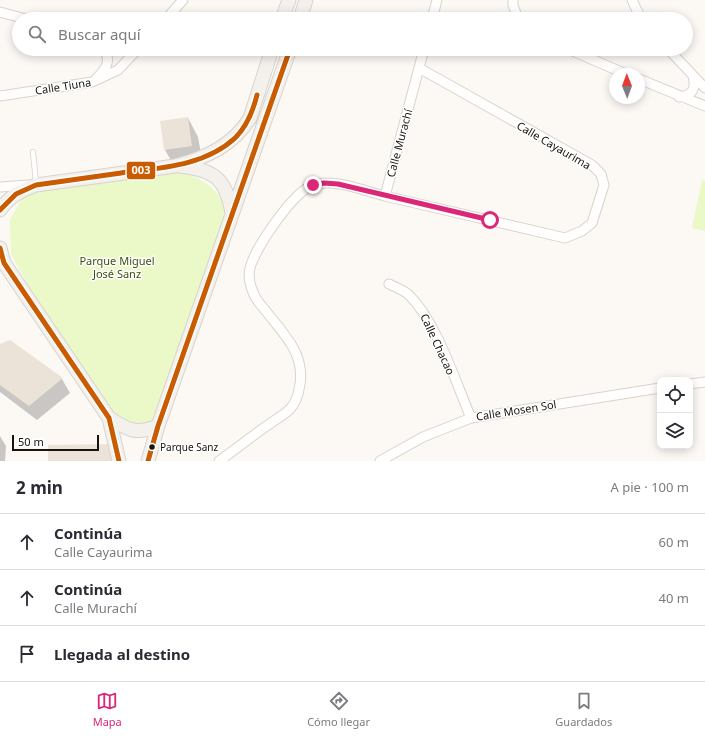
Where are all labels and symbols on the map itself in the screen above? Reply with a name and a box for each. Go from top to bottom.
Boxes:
north arrow [609,68,645,104]
street label: Calle Tiuna [34,74,92,98]
street label: Calle Murachí [383,106,416,179]
street label: Calle Cayaurima [514,118,594,172]
line badge: 003 [126,161,156,180]
text: 003 [132,162,150,177]
route end [304,176,322,194]
route start [481,211,499,229]
park label: Parque Miguel José Sanz [79,253,155,281]
street label: Calle Chacao [417,311,459,377]
street label: Calle Mosen Sol [475,396,557,424]
scale bar [12,433,99,452]
place label: Parque Sanz [160,440,218,454]
marker: Parque Sanz [147,442,157,452]

